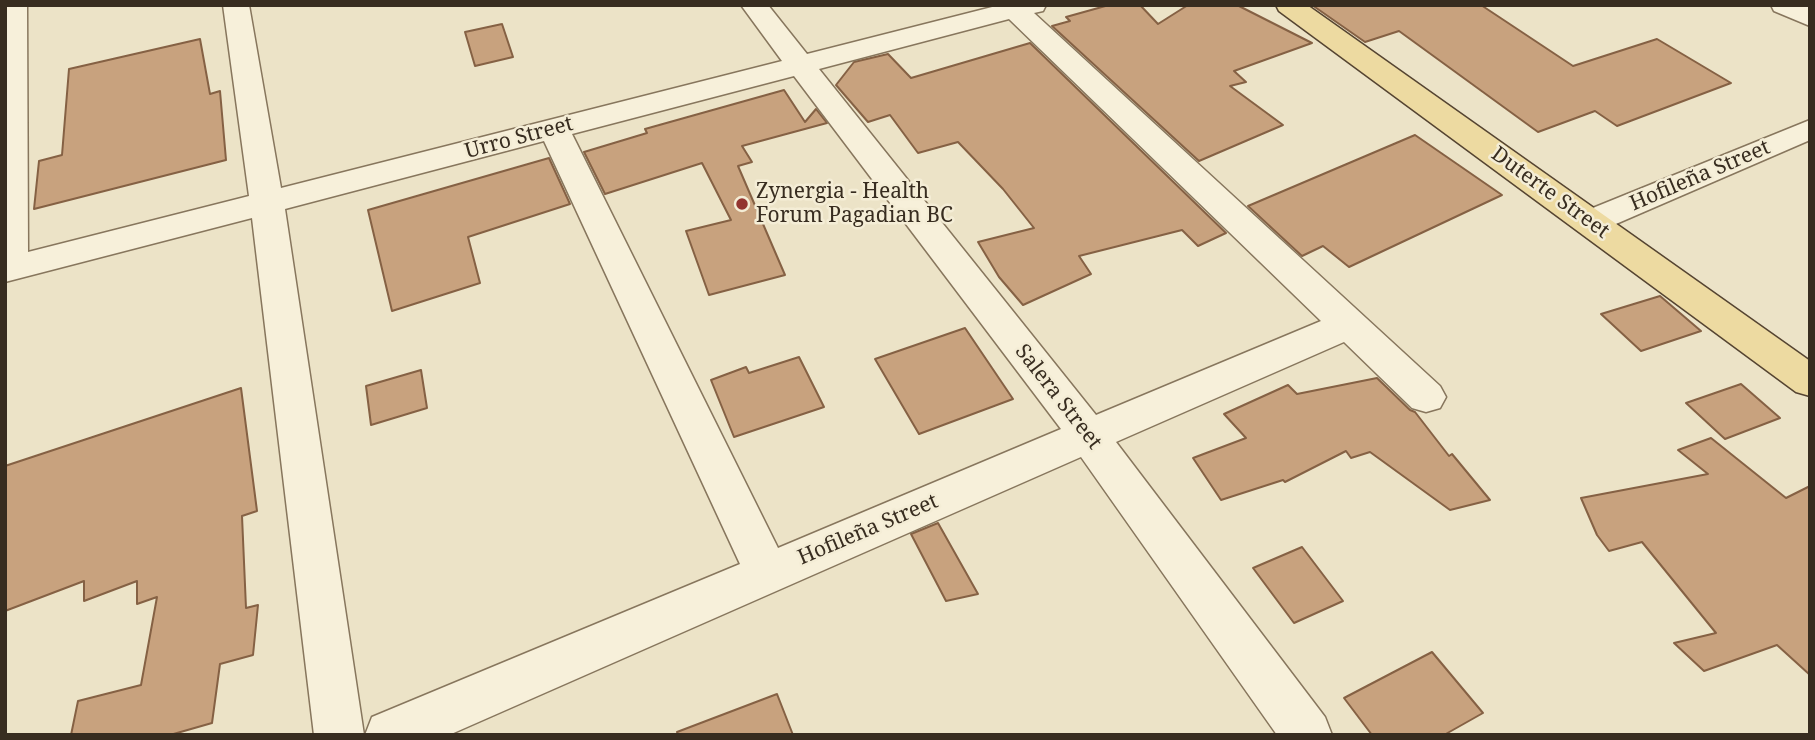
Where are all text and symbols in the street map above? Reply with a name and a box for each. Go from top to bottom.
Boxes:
street label: Urro Street [462,111,576,165]
street label: Hofileña Street [1626,135,1774,217]
street label: Duterte Street [1486,142,1614,244]
place label: Zynergia - Health Forum Pagadian BC [756,179,953,229]
marker: Zynergia - Health Forum Pagadian BC [734,196,750,212]
street label: Salera Street [1009,339,1107,455]
street label: Hofileña Street [794,489,942,571]

